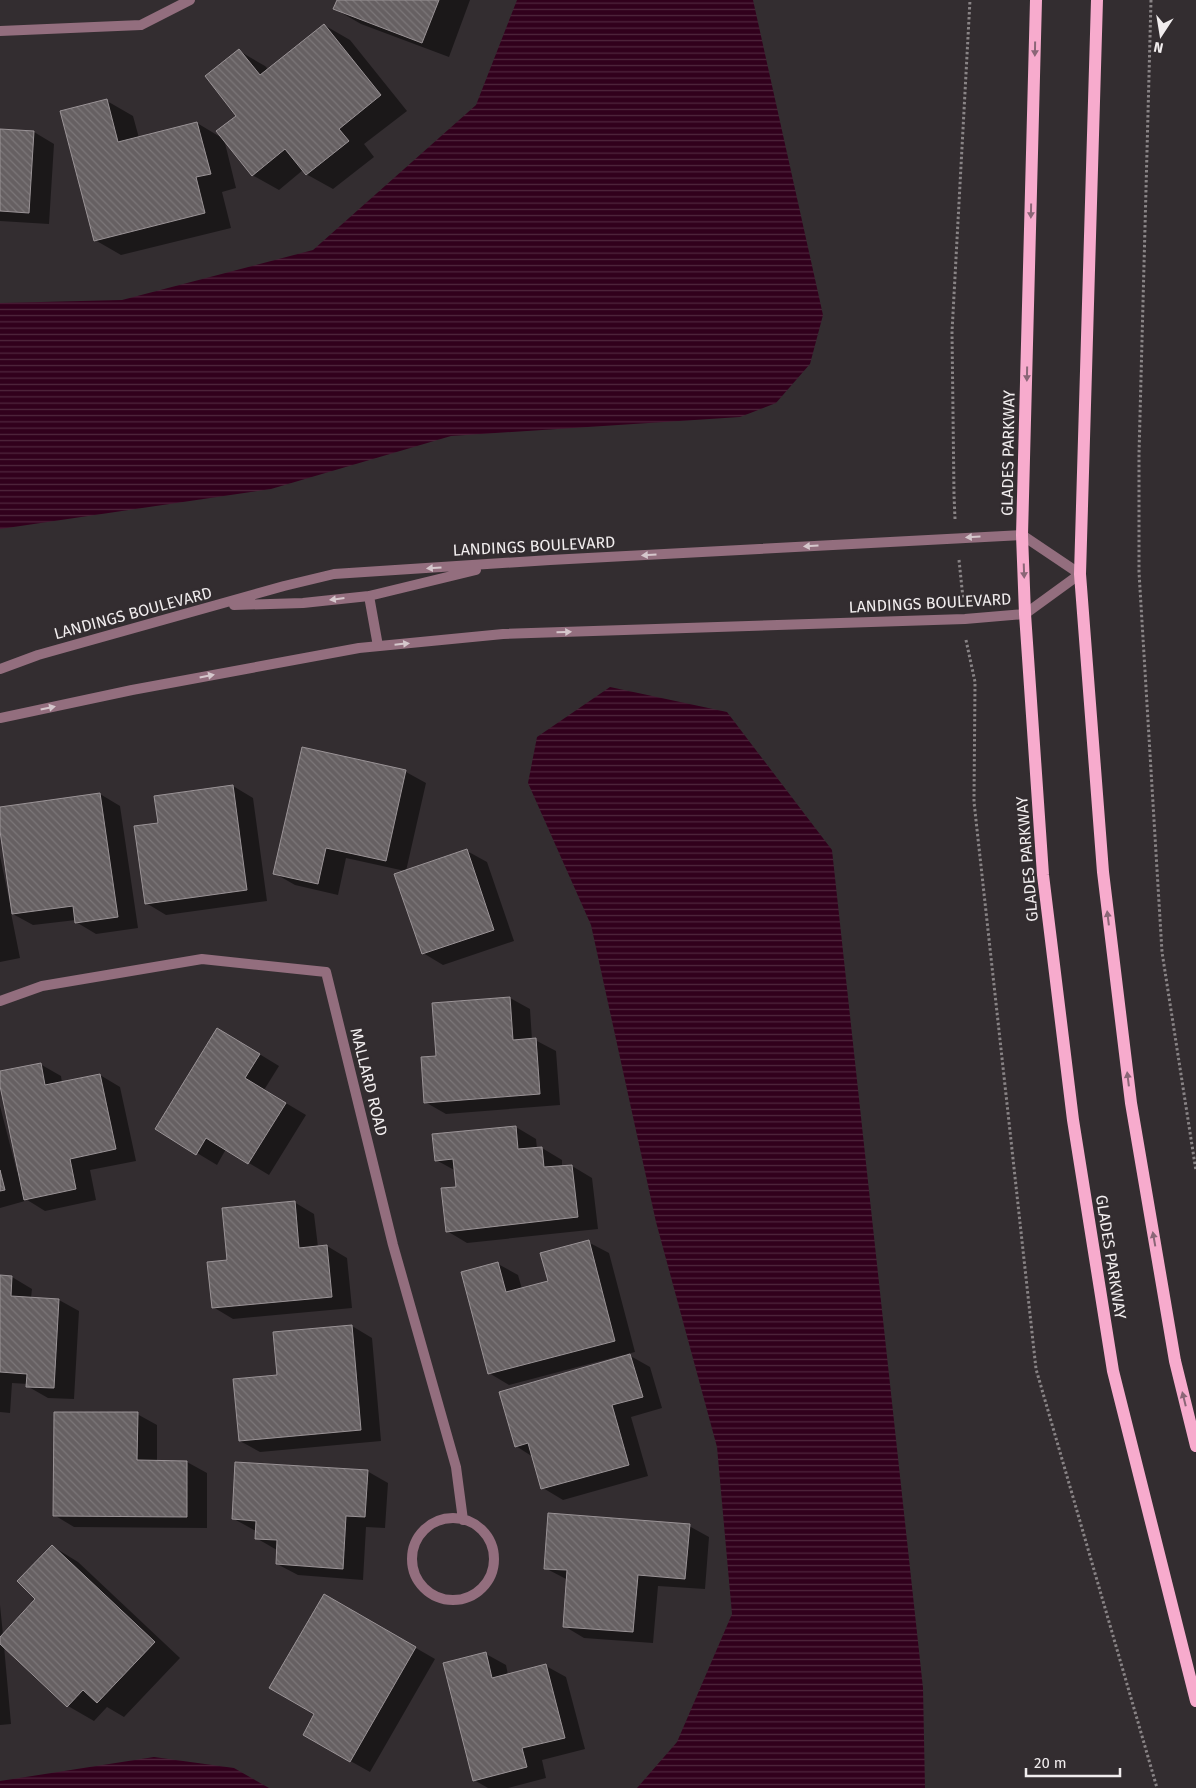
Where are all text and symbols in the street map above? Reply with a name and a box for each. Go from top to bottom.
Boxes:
north arrow [1136,10,1186,60]
text: N [1152,38,1165,57]
one-way arrow [1031,41,1039,57]
one-way arrow [1026,203,1034,219]
one-way arrow [1022,366,1030,382]
street label: GLADES PARKWAY [997,390,1019,516]
street label: LANDINGS BOULEVARD [452,532,616,560]
one-way arrow [965,534,981,542]
one-way arrow [803,542,819,550]
one-way arrow [640,551,656,559]
one-way arrow [1020,563,1028,579]
one-way arrow [426,564,442,572]
street label: LANDINGS BOULEVARD [52,583,214,643]
street label: LANDINGS BOULEVARD [848,589,1012,617]
one-way arrow [328,595,344,603]
one-way arrow [556,627,572,635]
one-way arrow [394,640,410,648]
one-way arrow [199,672,215,680]
one-way arrow [40,704,55,712]
street label: GLADES PARKWAY [1012,795,1042,923]
one-way arrow [1104,909,1112,925]
street label: MALLARD ROAD [346,1026,392,1138]
one-way arrow [1124,1071,1132,1087]
street label: GLADES PARKWAY [1092,1193,1130,1321]
one-way arrow [1150,1231,1158,1247]
one-way arrow [1180,1392,1188,1407]
scale bar [1026,1746,1120,1778]
text: 20 m [1034,1754,1067,1772]

